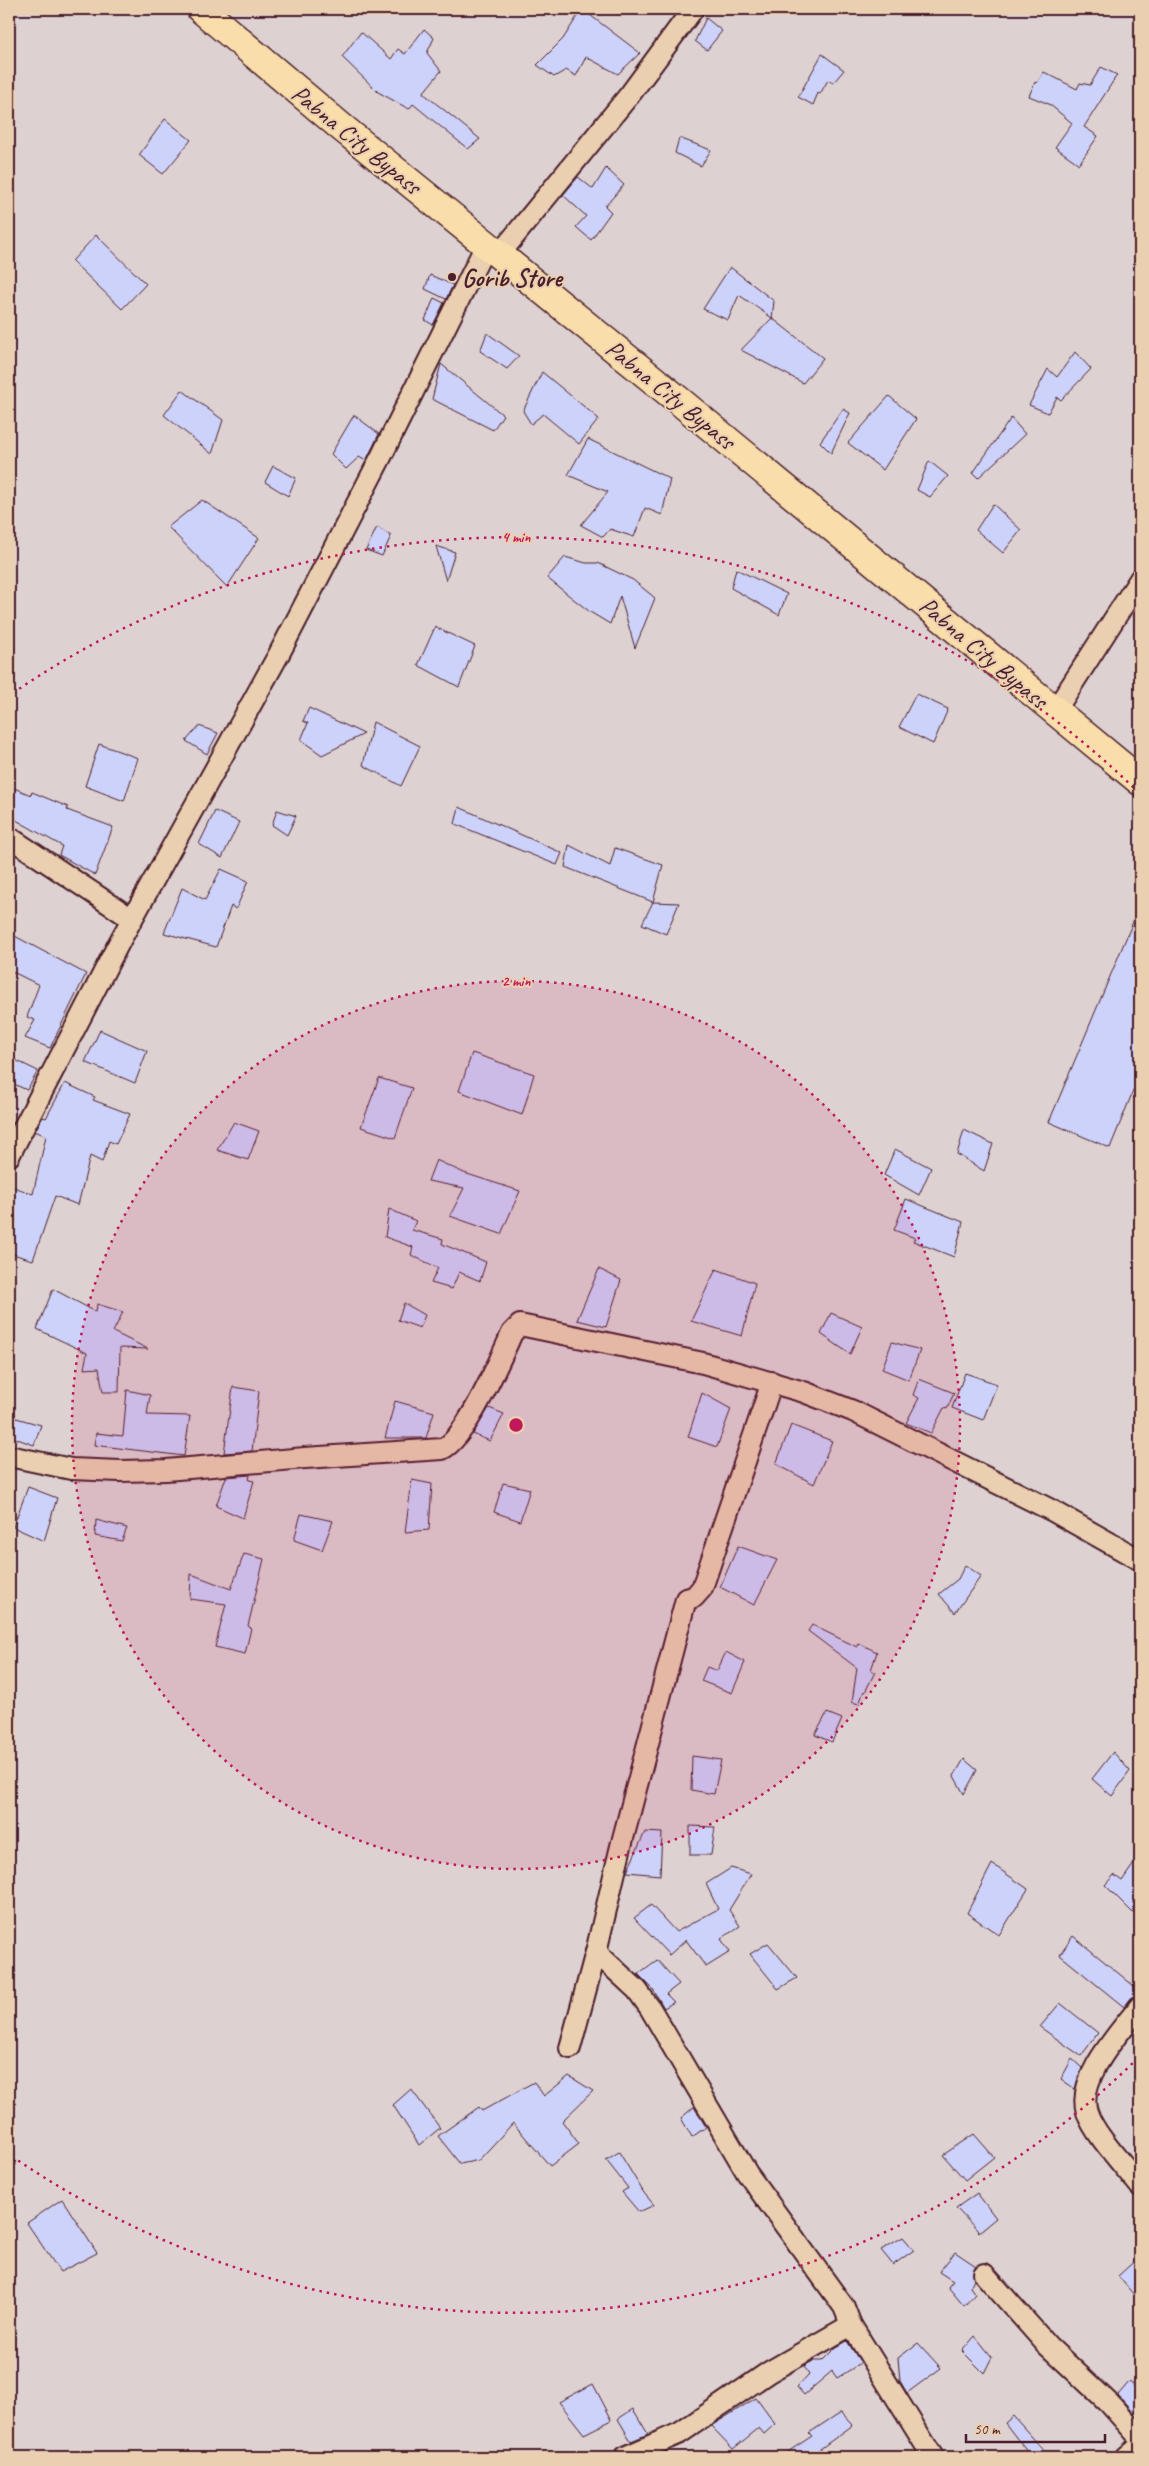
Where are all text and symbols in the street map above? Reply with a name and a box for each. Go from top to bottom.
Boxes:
street label: Pabna City Bypass [285,78,430,203]
place label: Gorib Store [462,262,564,294]
marker: Gorib Store [446,271,458,283]
street label: Pabna City Bypass [599,333,744,458]
text: 4 min [502,528,531,547]
street label: Pabna City Bypass [913,590,1056,717]
text: 2 min [502,972,531,991]
centre of rings [507,1416,525,1434]
scale bar [966,2411,1105,2443]
text: 50 m [974,2420,1001,2439]

